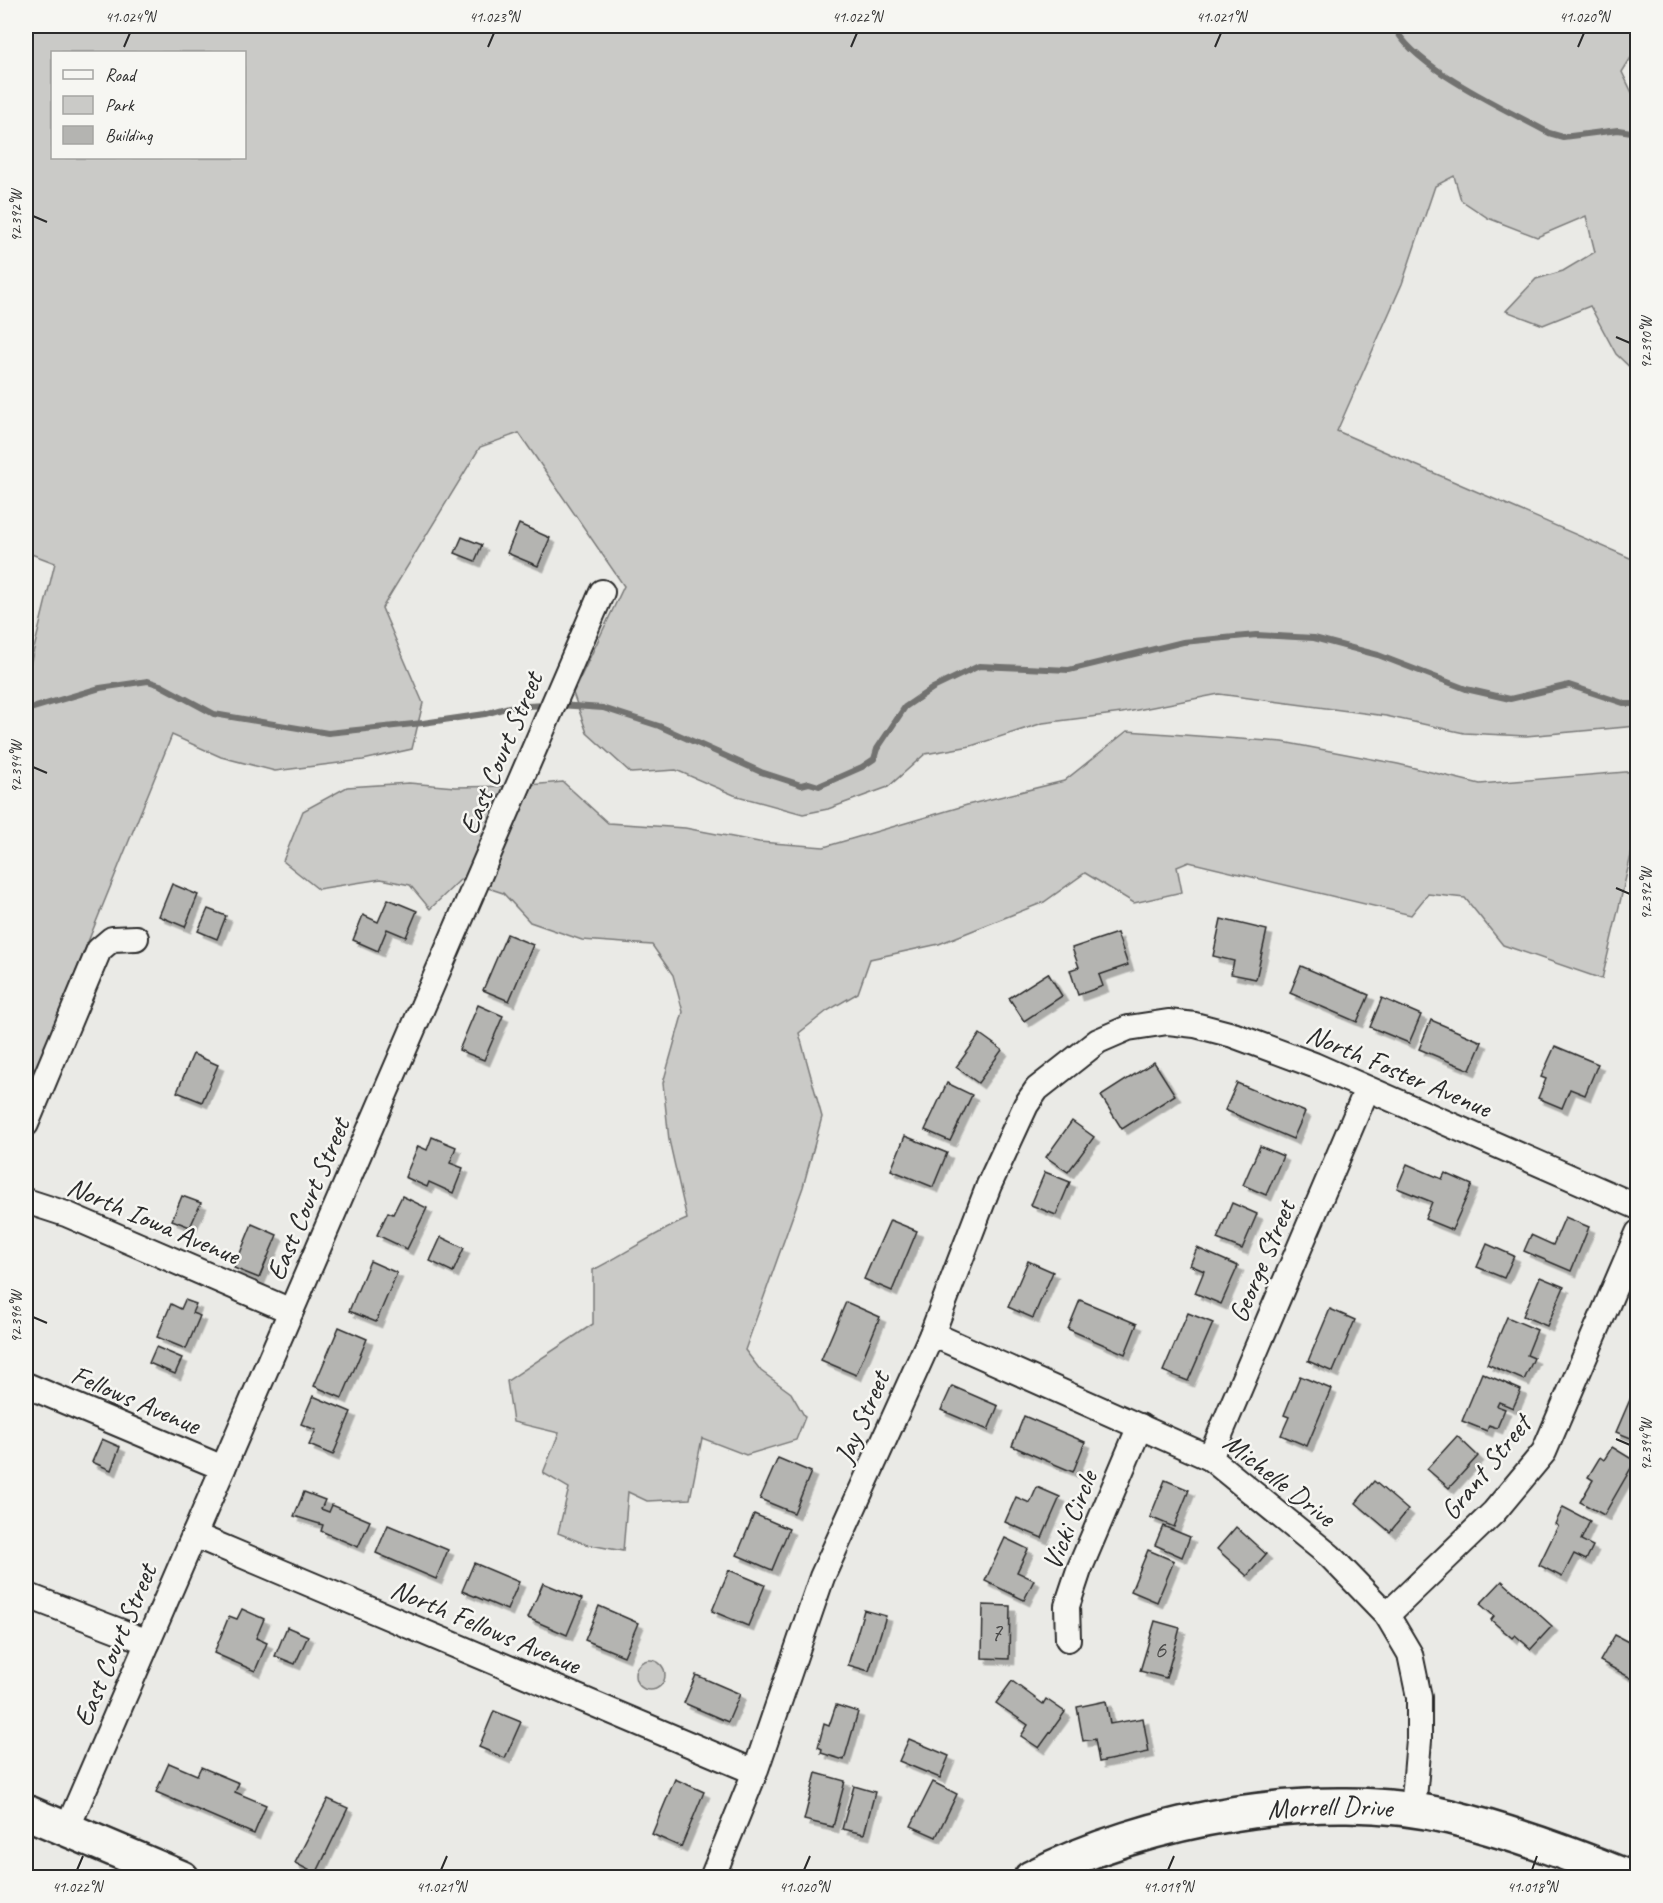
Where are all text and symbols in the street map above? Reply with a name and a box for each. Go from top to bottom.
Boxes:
text: 41.024°N [105,8,158,27]
text: 41.023°N [469,8,522,27]
text: 41.022°N [832,8,885,27]
text: 41.021°N [1196,8,1249,27]
text: 41.020°N [1559,8,1612,27]
legend [51,51,246,159]
text: Road [105,64,138,86]
text: Park [105,94,135,116]
text: Building [105,124,154,146]
text: 92.392°W [7,187,26,242]
text: 92.390°W [1637,314,1656,369]
street label: East Court Street [451,664,551,839]
text: 92.394°W [7,738,26,793]
text: 92.392°W [1637,865,1656,920]
street label: North Foster Avenue [1301,1016,1498,1126]
street label: East Court Street [258,1110,358,1285]
street label: North Iowa Avenue [62,1168,247,1273]
street label: George Street [1220,1193,1304,1327]
text: 92.396°W [7,1288,26,1343]
street label: Fellows Avenue [66,1357,207,1443]
street label: Jay Street [825,1363,898,1470]
street label: Grant Street [1432,1405,1541,1527]
text: 92.394°W [1637,1416,1656,1471]
street label: Michelle Drive [1217,1425,1344,1535]
street label: Vicki Circle [1034,1464,1106,1575]
street label: East Court Street [65,1556,165,1731]
street label: North Fellows Avenue [386,1571,587,1683]
house number: 7 [990,1616,1003,1649]
house number: 6 [1154,1633,1167,1666]
street label: Morrell Drive [1265,1788,1396,1827]
text: 41.022°N [52,1878,105,1897]
text: 41.021°N [416,1878,469,1897]
text: 41.020°N [779,1878,832,1897]
text: 41.019°N [1143,1878,1196,1897]
text: 41.018°N [1507,1878,1560,1897]

